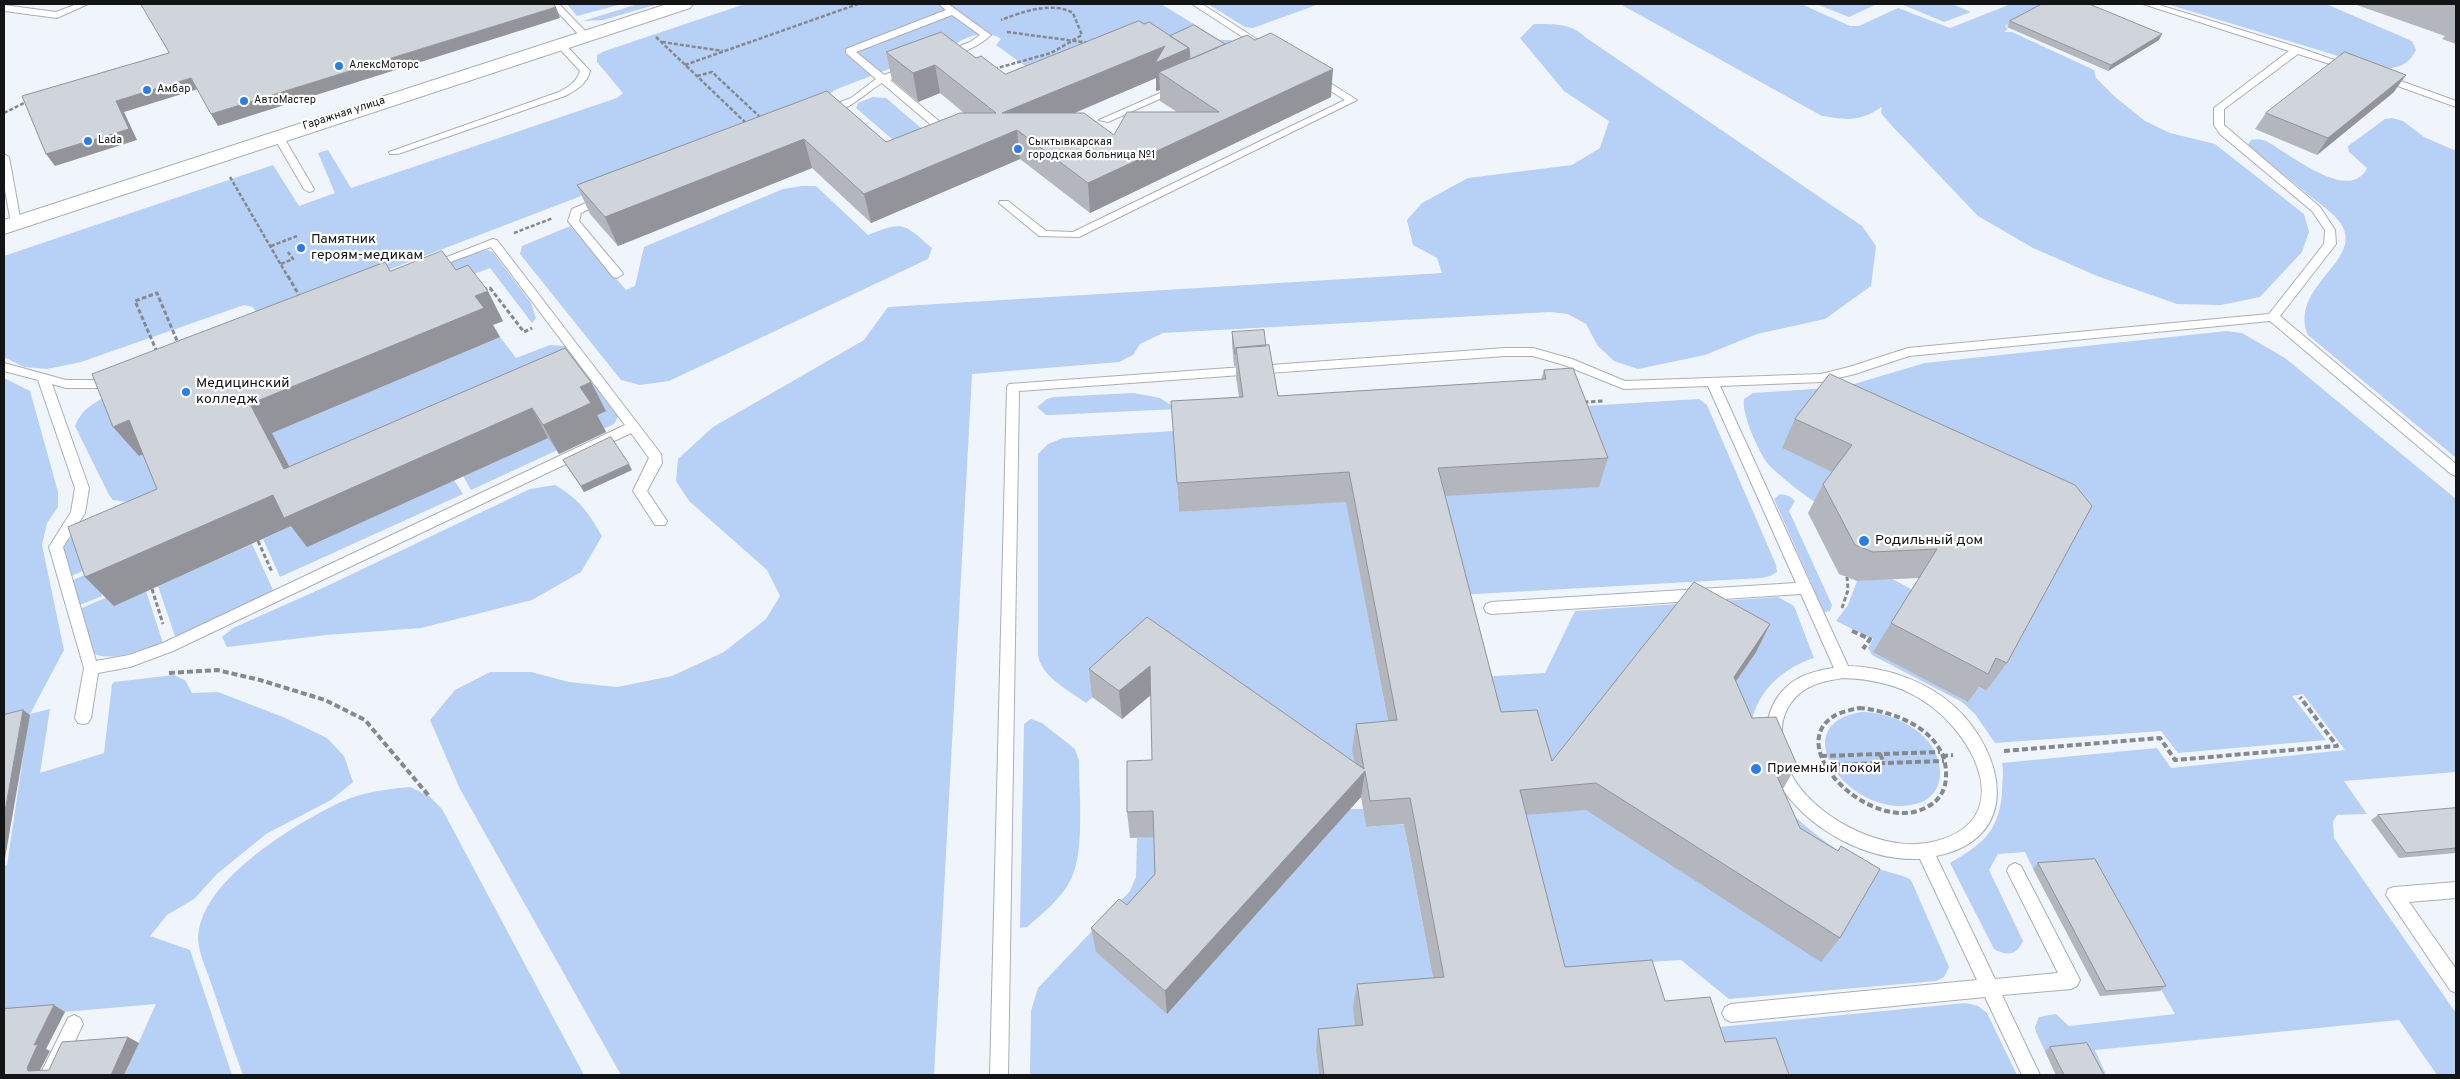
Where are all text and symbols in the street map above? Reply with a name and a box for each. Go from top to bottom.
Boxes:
place label: АлексМоторс [349,59,419,73]
marker: АлексМоторс [333,60,345,72]
place label: Амбар [157,83,190,97]
marker: Амбар [141,84,153,96]
place label: АвтоМастер [254,94,316,108]
street label: Гаражная улица [301,94,387,134]
marker: АвтоМастер [238,95,250,107]
place label: Lada [98,134,122,148]
marker: Lada [82,135,94,147]
place label: Сыктывкарская городская больница №1 [1028,136,1155,162]
marker: Сыктывкарская городская больница №1 [1012,143,1024,155]
place label: Памятник героям-медикам [311,232,423,264]
marker: Памятник героям-медикам [295,242,307,254]
place label: Медицинский колледж [196,376,289,408]
marker: Медицинский колледж [180,386,192,398]
place label: Родильный дом [1875,533,1983,549]
marker: Родильный дом [1857,534,1871,548]
place label: Приемный покой [1767,761,1881,777]
marker: Приемный покой [1749,762,1763,776]

